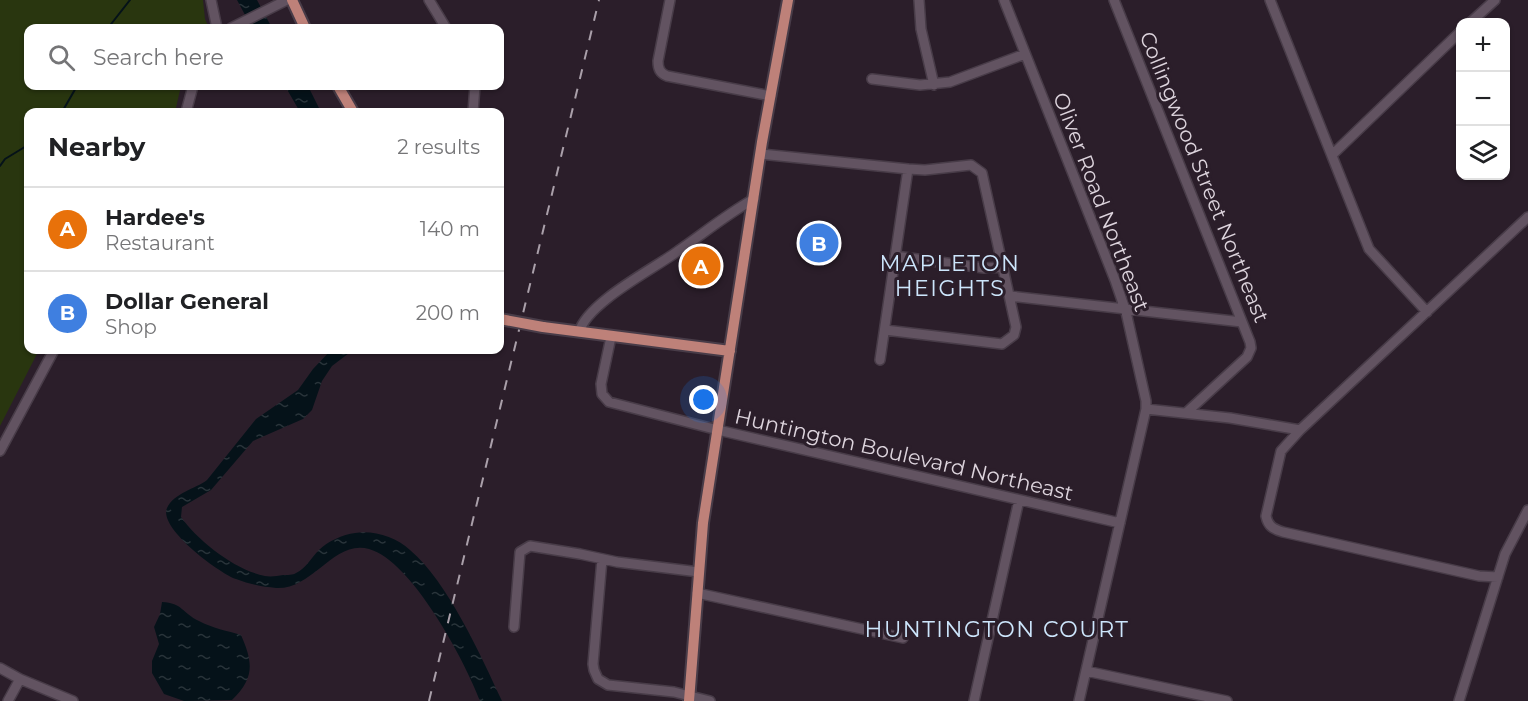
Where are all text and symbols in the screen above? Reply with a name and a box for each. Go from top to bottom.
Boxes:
map controls [1456,18,1510,180]
button: + [1456,18,1510,72]
search box [24,24,504,90]
street label: Collingwood Street Northeast [1135,28,1274,326]
icon: search [45,41,78,74]
text: Search here [93,44,224,71]
button: − [1456,72,1510,126]
street label: Oliver Road Northeast [1048,89,1155,315]
button: layers [1456,126,1510,180]
text: Nearby [48,131,145,163]
text: 2 results [397,135,480,159]
text: Hardee's [105,204,205,231]
text: A [60,217,75,241]
text: 140 m [420,217,480,241]
pin: B [800,220,838,266]
text: Restaurant [105,231,215,255]
pin: A [682,244,720,288]
district label: MAPLETON HEIGHTS [880,250,1020,302]
text: Dollar General [105,288,269,315]
text: B [60,301,75,325]
text: 200 m [416,301,480,325]
text: Shop [105,315,157,339]
your location [689,385,718,414]
street label: Huntington Boulevard Northeast [732,403,1076,506]
district label: HUNTINGTON COURT [865,616,1129,643]

